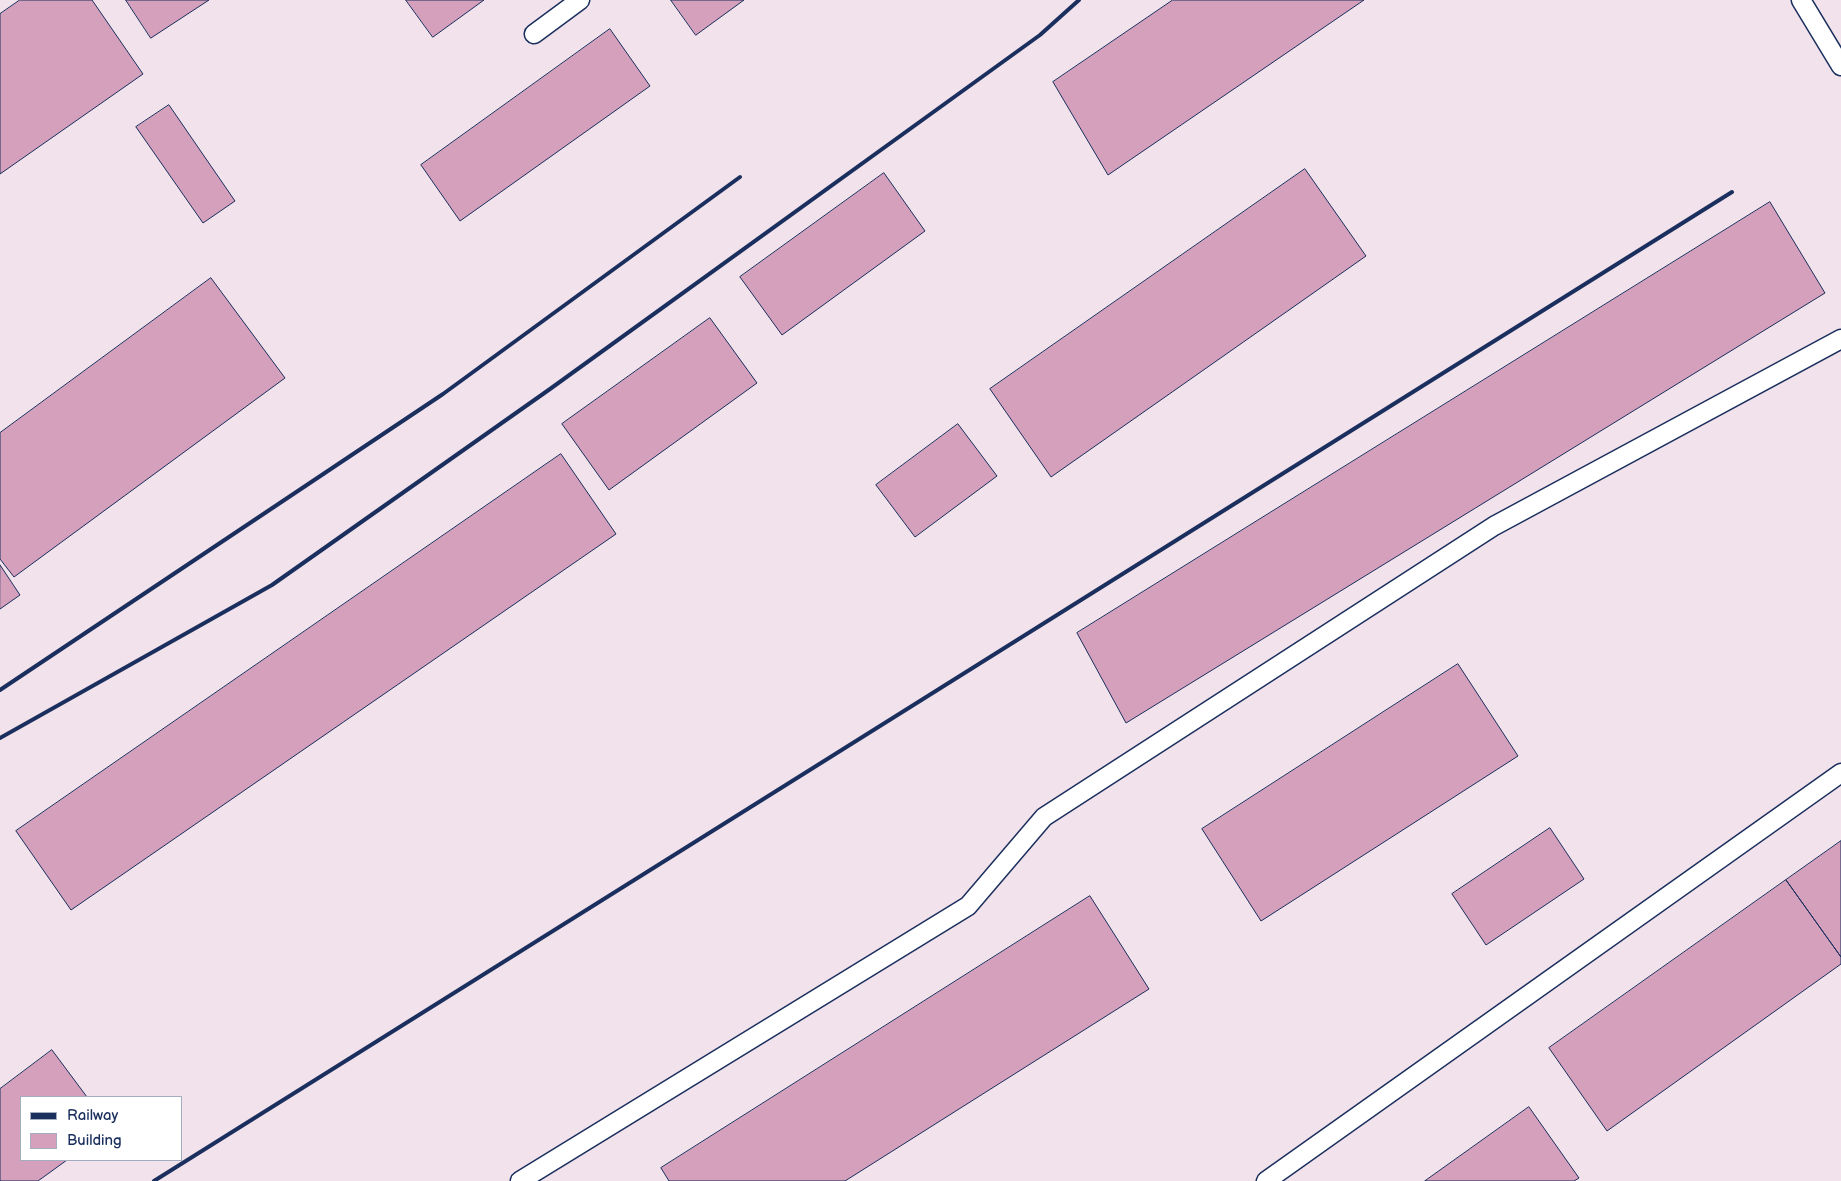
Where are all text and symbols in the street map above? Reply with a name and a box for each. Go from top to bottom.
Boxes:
legend [20,1096,182,1161]
text: Railway [67,1106,118,1125]
text: Building [67,1131,122,1150]

